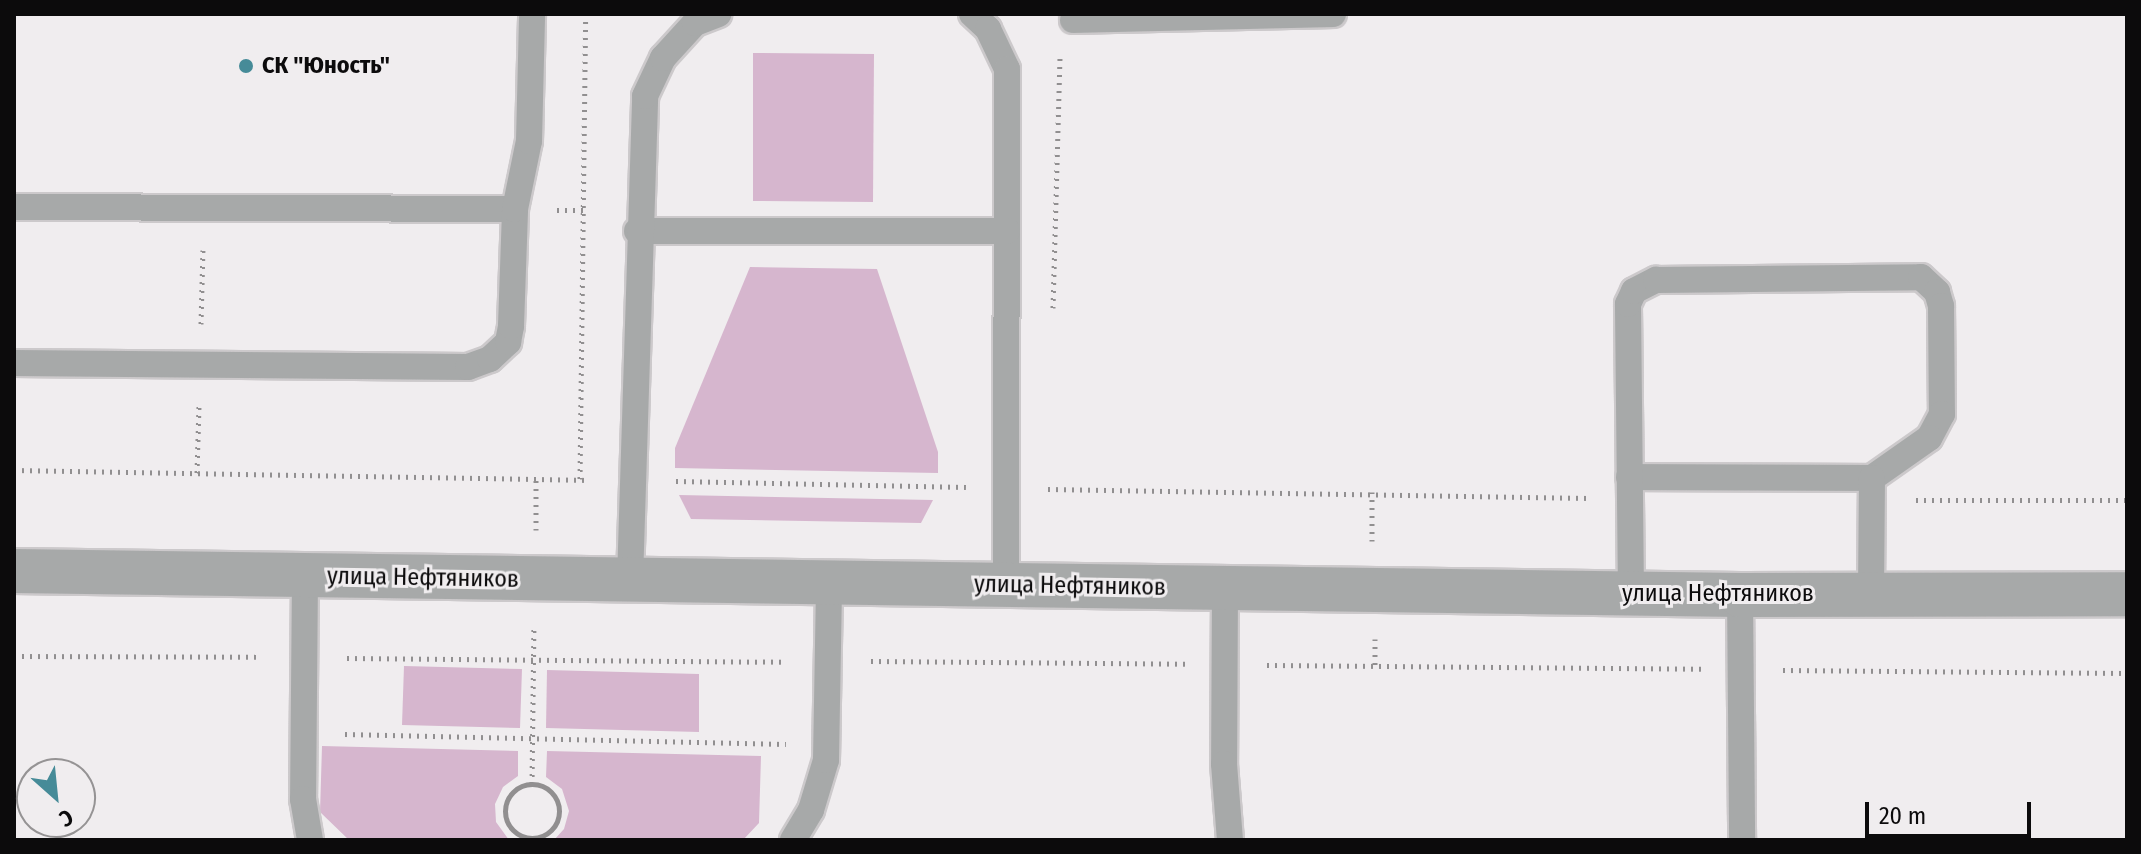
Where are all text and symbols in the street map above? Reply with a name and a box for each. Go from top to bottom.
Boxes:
place label: СК "Юность" [262,52,390,80]
marker: СК "Юность" [237,57,255,75]
street label: улица Нефтяников [327,562,519,594]
street label: улица Нефтяников [974,570,1166,602]
street label: улица Нефтяников [1622,580,1814,608]
north arrow [16,758,96,838]
scale bar [1869,786,2035,836]
text: 20 m [1879,802,1926,830]
text: С [55,803,77,833]

